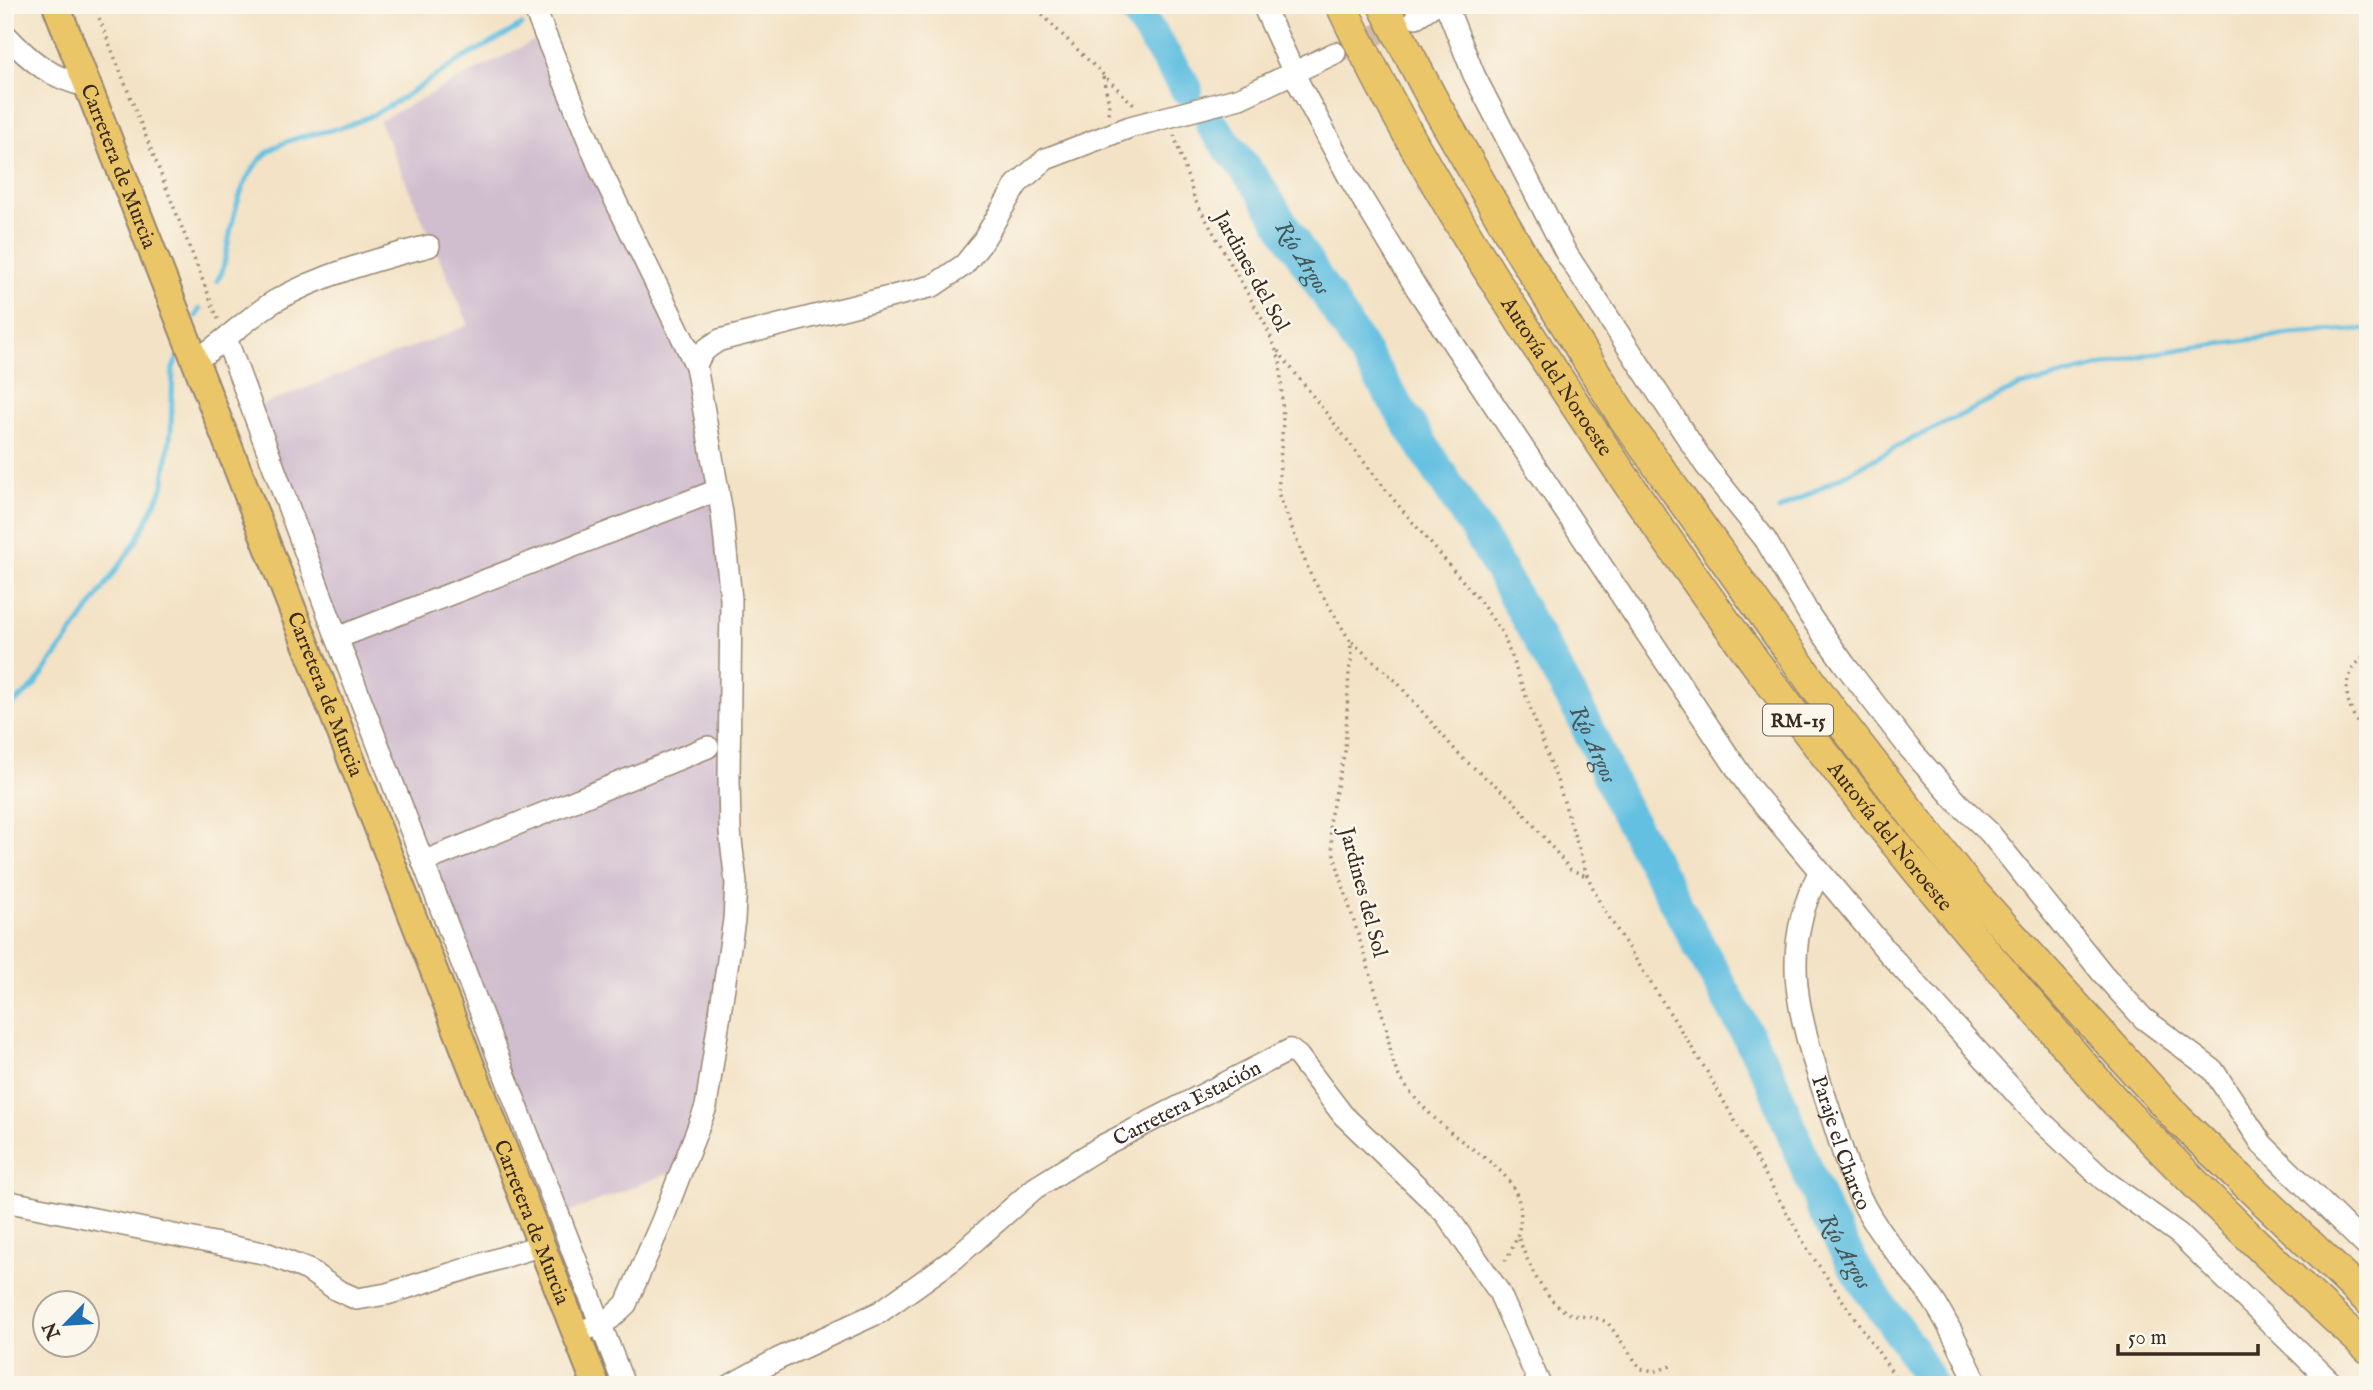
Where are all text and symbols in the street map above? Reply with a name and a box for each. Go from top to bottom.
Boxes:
street label: Carretera de Murcia [73,80,162,254]
street label: Jardines del Sol [1206,205,1295,337]
water label: Río Argos [1268,216,1337,301]
street label: Autovía del Noroeste [1493,292,1618,462]
street label: Carretera de Murcia [280,608,369,782]
water label: Río Argos [1563,700,1623,788]
road number: RM-15 [1763,705,1833,736]
street label: Autovía del Noroeste [1820,756,1958,918]
street label: Jardines del Sol [1332,823,1393,961]
street label: Carretera Estación [1109,1055,1266,1153]
street label: Paraje el Charco [1804,1073,1876,1215]
street label: Carretera de Murcia [486,1136,576,1310]
water label: Río Argos [1812,1209,1878,1296]
north arrow [32,1288,102,1358]
scale bar [2118,1313,2258,1357]
text: N [38,1317,67,1344]
text: 50 m [2128,1325,2167,1352]

